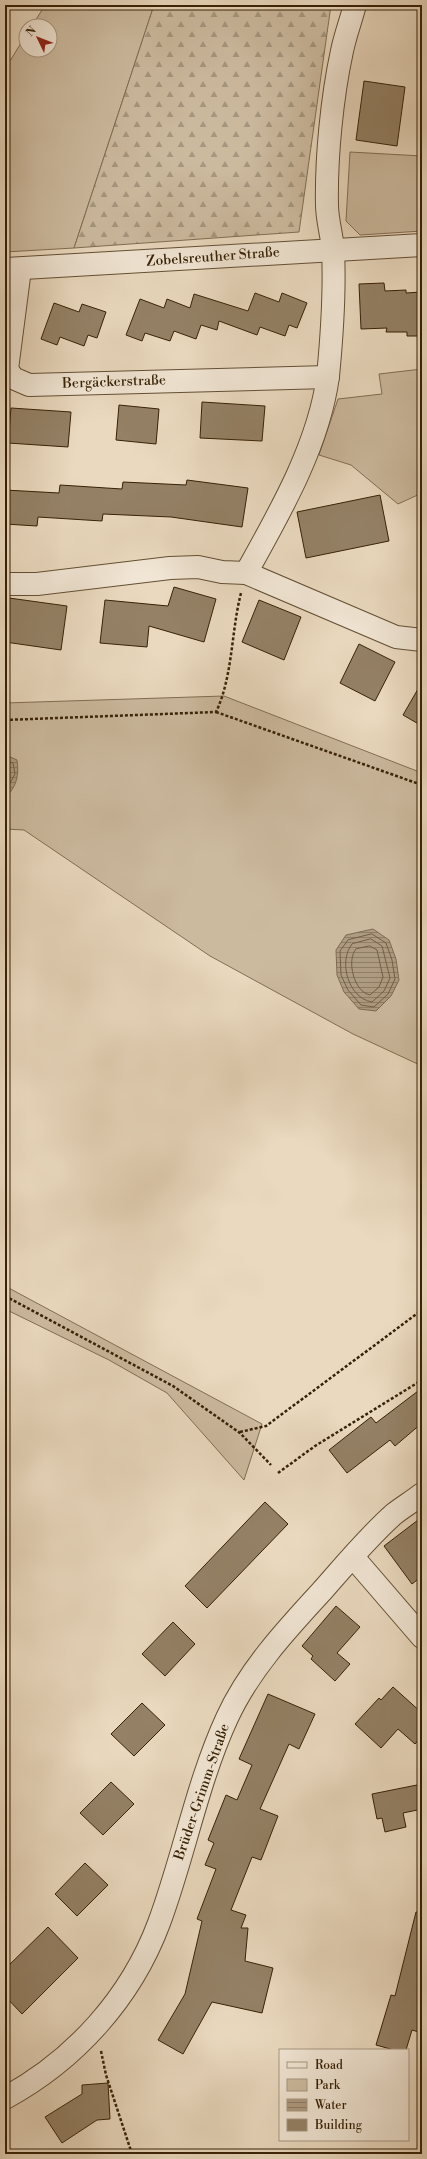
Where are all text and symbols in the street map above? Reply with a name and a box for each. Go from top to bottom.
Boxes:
north arrow [18,18,58,58]
text: N [23,24,40,40]
street label: Zobelsreuther Straße [146,243,280,271]
street label: Bergäckerstraße [61,371,166,393]
street label: Brüder-Grimm-Straße [170,1721,234,1864]
legend [279,2049,409,2141]
text: Road [315,2058,343,2073]
text: Park [315,2078,341,2093]
text: Water [314,2098,347,2113]
text: Building [314,2118,363,2133]

